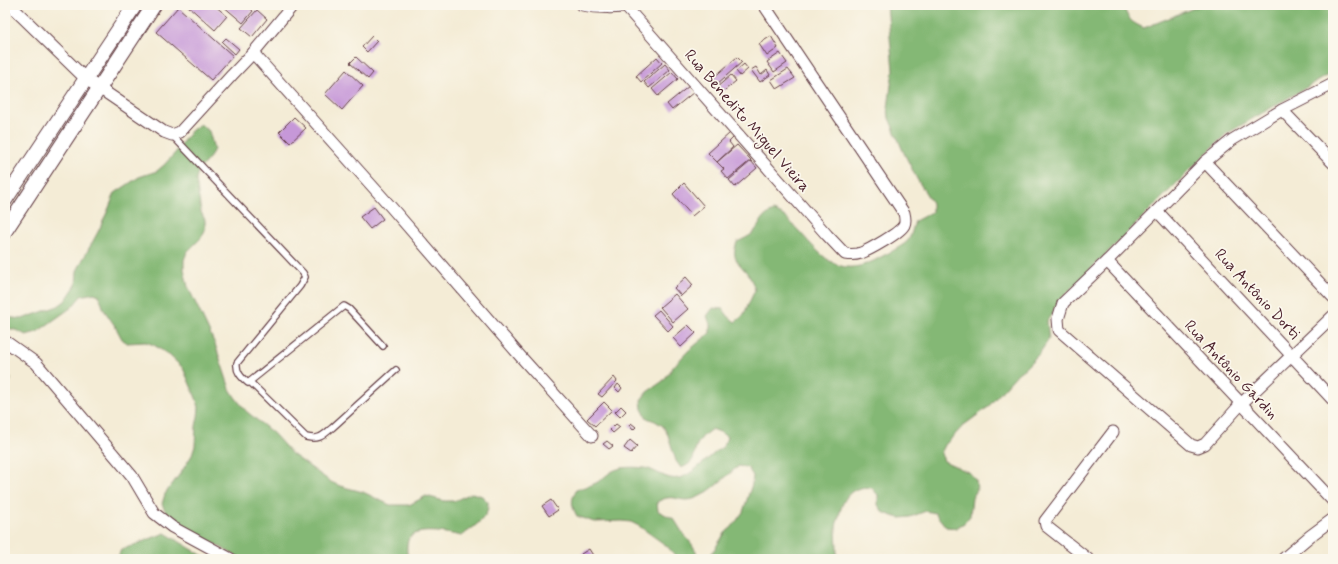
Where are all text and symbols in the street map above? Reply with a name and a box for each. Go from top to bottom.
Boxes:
street label: Rua Benedito Miguel Vieira [678,45,815,197]
street label: Rua Antônio Dorti [1210,244,1304,344]
street label: Rua Antônio Gardin [1179,316,1283,424]

